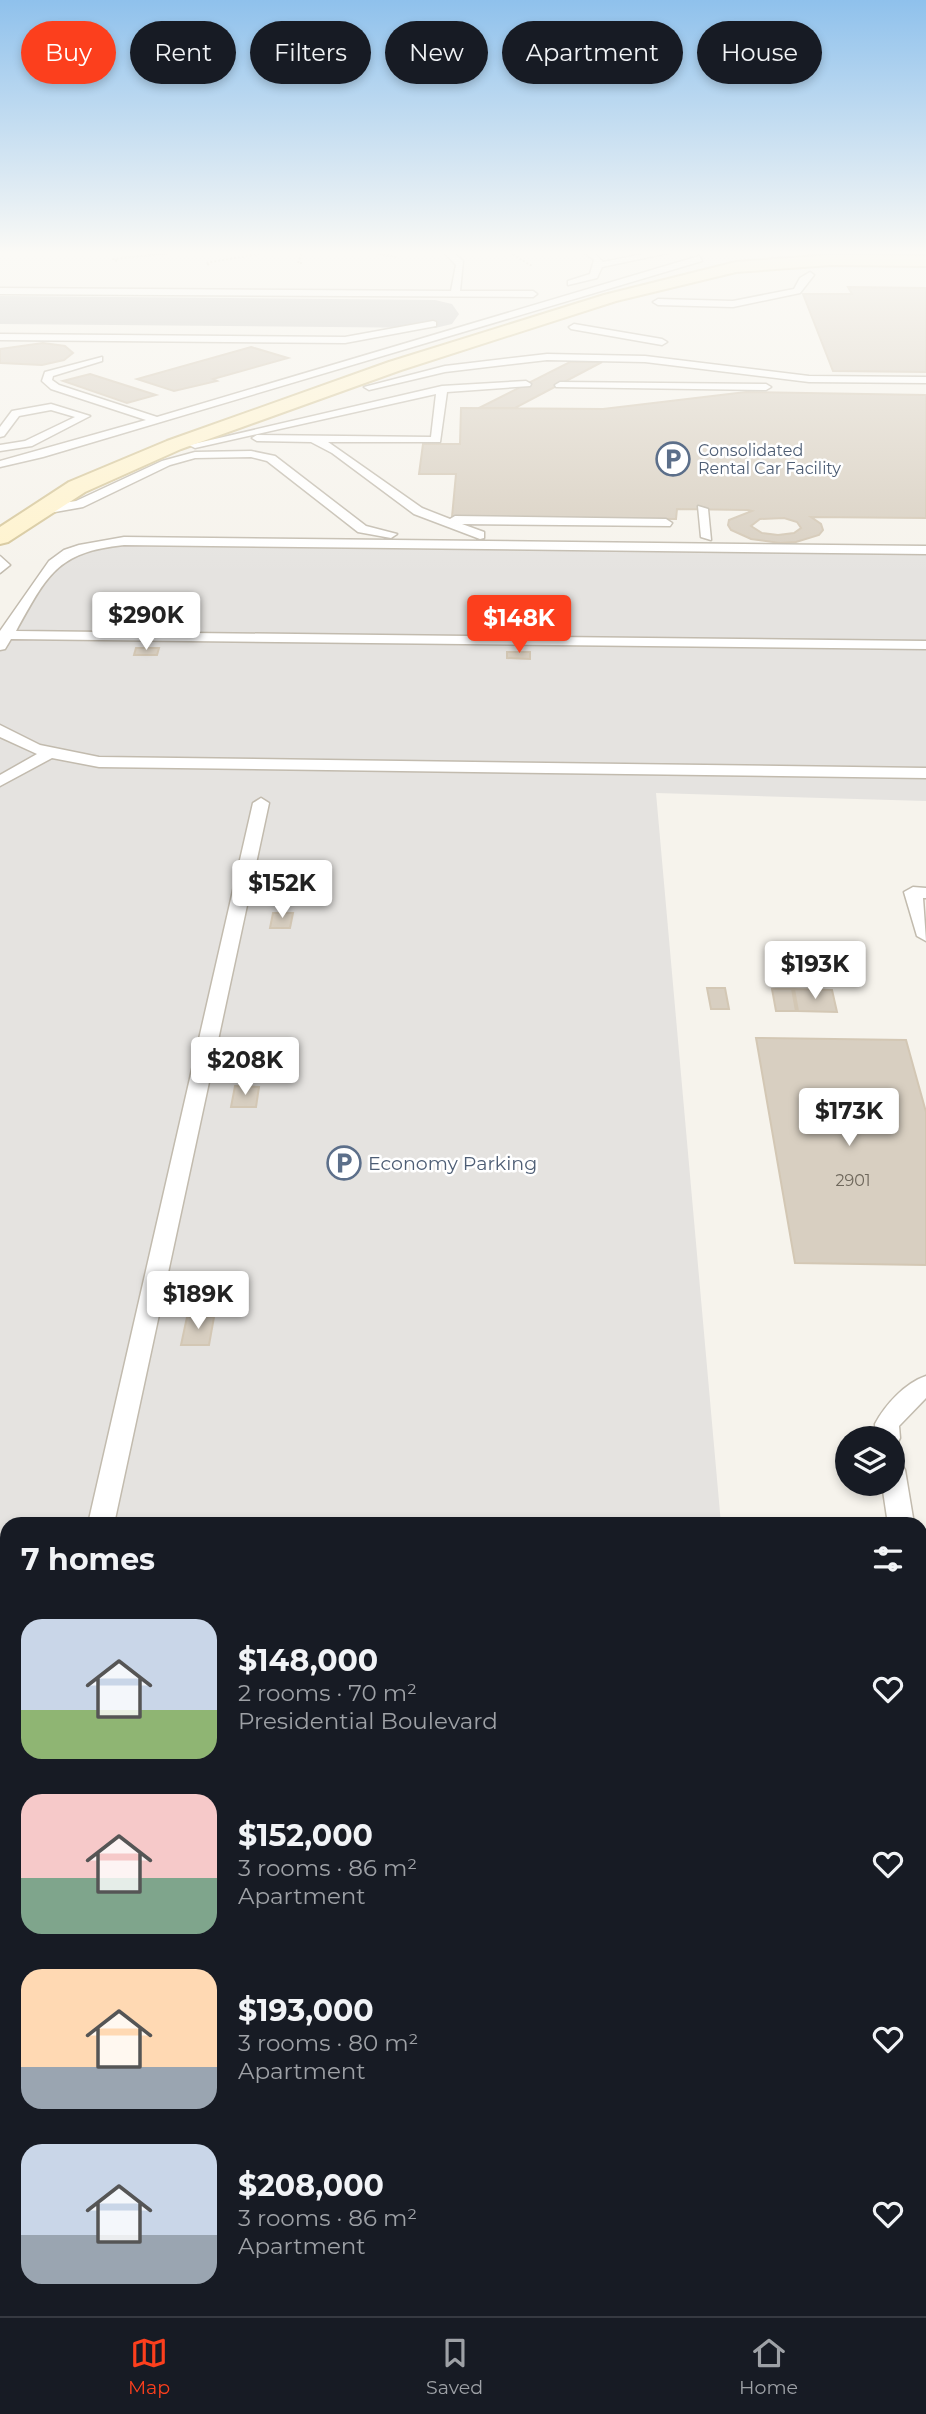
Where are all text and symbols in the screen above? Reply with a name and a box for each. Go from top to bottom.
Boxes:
chip: Buy [21,21,116,84]
chip: Rent [130,21,236,84]
chip: Filters [250,21,371,84]
chip: New [385,21,488,84]
chip: Apartment [502,21,683,84]
chip: House [697,21,822,84]
parking icon: Consolidated Rental Car Facility [654,440,692,478]
place label: Consolidated Rental Car Facility [698,441,841,478]
pin: $290K [97,592,195,652]
pin: $148K [470,596,568,655]
text: $290K [108,601,184,629]
text: $148K [483,604,555,632]
pin: $152K [233,860,331,920]
text: $152K [248,869,316,897]
pin: $193K [766,942,864,1001]
text: $193K [781,950,849,978]
pin: $208K [196,1038,294,1097]
text: $208K [207,1046,283,1074]
pin: $173K [800,1088,898,1148]
text: $173K [815,1097,883,1125]
parking icon: Economy Parking [325,1144,363,1182]
place label: Economy Parking [368,1152,537,1175]
house number: 2901 [835,1171,871,1190]
pin: $189K [149,1272,247,1331]
text: $189K [163,1280,233,1308]
map controls [835,1426,905,1496]
button: layers [835,1426,905,1496]
icon: filters [869,1540,907,1578]
text: 7 homes [21,1541,155,1578]
text: $148,000 [238,1642,378,1679]
icon: home [77,1647,161,1731]
icon: heart [869,1670,907,1708]
text: 2 rooms · 70 m² [238,1679,417,1707]
text: Presidential Boulevard [238,1707,498,1735]
text: $152,000 [238,1817,373,1854]
icon: home [77,1822,161,1906]
icon: heart [869,1845,907,1883]
text: 3 rooms · 86 m² [238,1854,417,1882]
text: Apartment [238,1882,366,1910]
text: $193,000 [238,1992,374,2029]
icon: home [77,1997,161,2081]
icon: heart [869,2020,907,2058]
text: 3 rooms · 80 m² [238,2029,418,2057]
text: Apartment [238,2057,366,2085]
text: $208,000 [238,2167,384,2204]
icon: home [77,2172,161,2256]
icon: heart [869,2195,907,2233]
text: 3 rooms · 86 m² [238,2204,417,2232]
text: Apartment [238,2232,366,2260]
tab: Map [128,2334,170,2399]
tab: Saved [426,2334,483,2399]
tab: Home [739,2334,798,2399]

